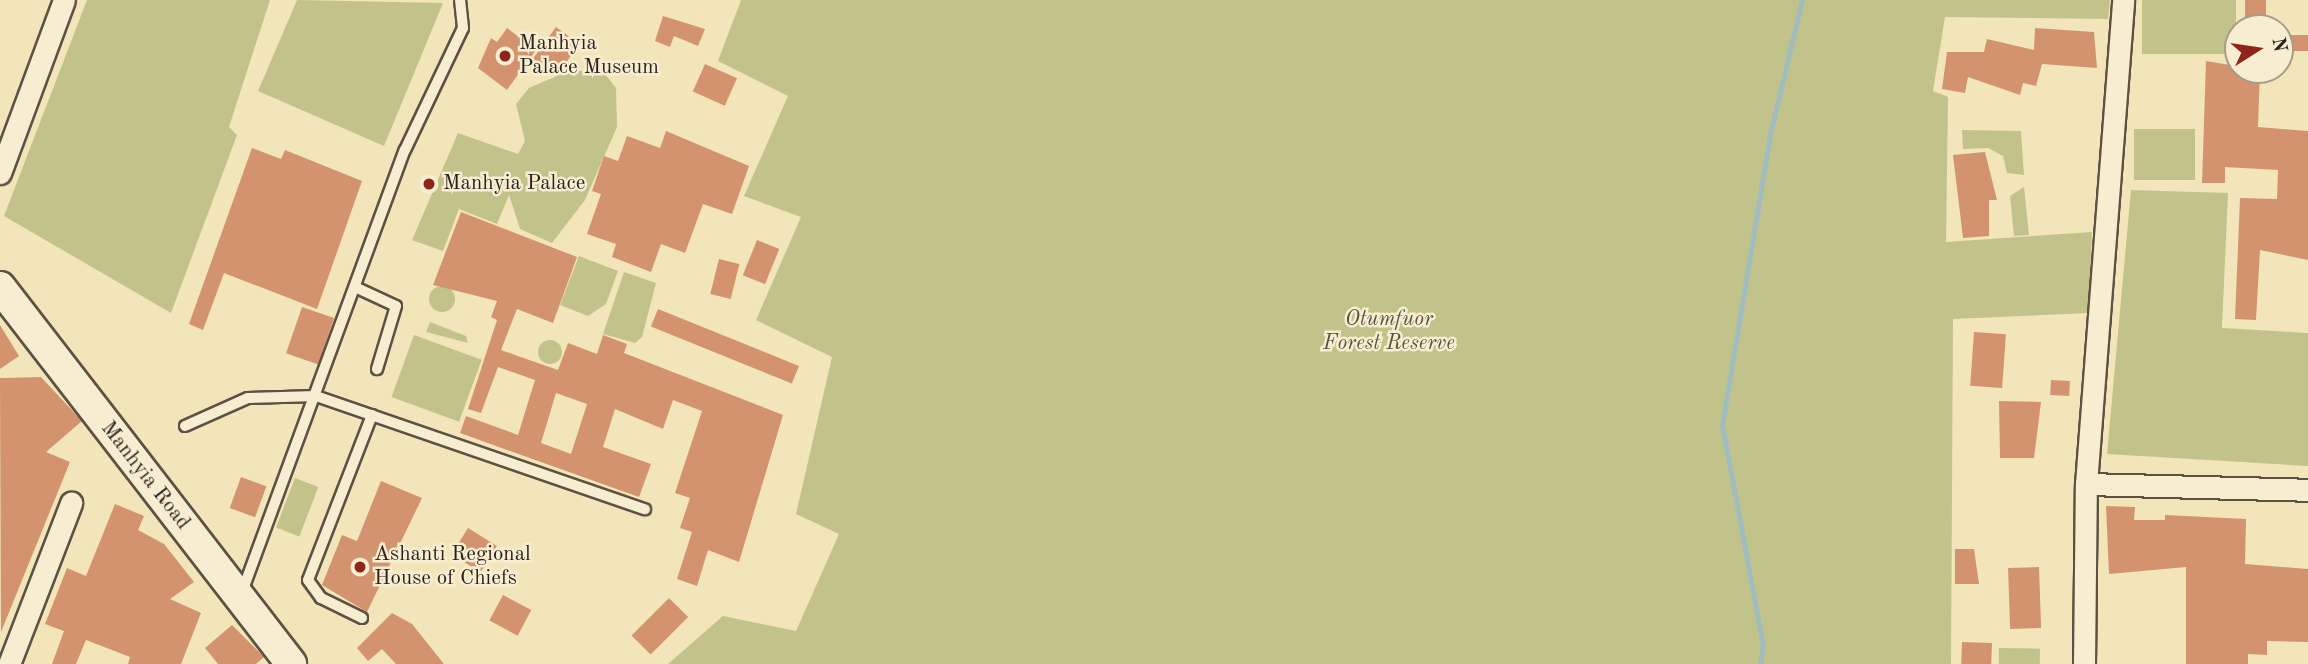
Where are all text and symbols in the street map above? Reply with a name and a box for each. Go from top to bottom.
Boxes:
north arrow [2224,14,2294,84]
place label: Manhyia Palace Museum [519,31,659,81]
text: N [2267,36,2289,54]
marker: Manhyia Palace Museum [497,48,513,64]
place label: Manhyia Palace [443,171,585,197]
marker: Manhyia Palace [421,176,437,192]
park label: Otumfuor Forest Reserve [1323,307,1455,357]
street label: Manhyia Road [95,417,195,535]
place label: Ashanti Regional House of Chiefs [374,542,531,592]
marker: Ashanti Regional House of Chiefs [352,559,368,575]

